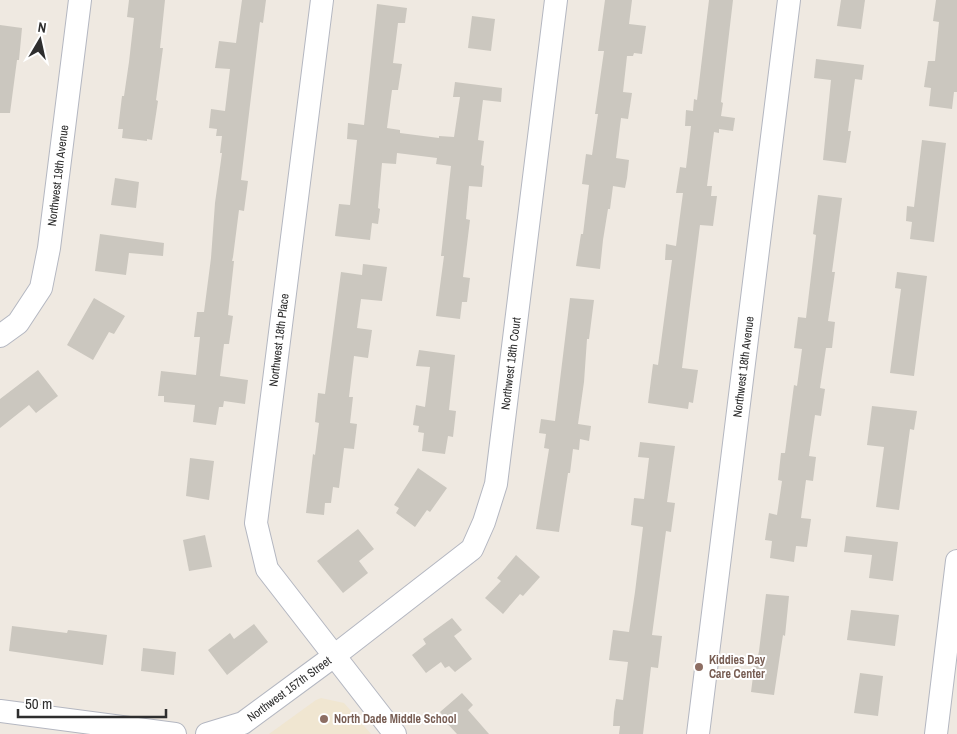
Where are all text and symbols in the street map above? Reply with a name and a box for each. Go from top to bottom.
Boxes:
north arrow [15,15,65,65]
text: N [37,18,48,37]
street label: Northwest 19th Avenue [44,124,72,227]
street label: Northwest 18th Place [265,293,293,387]
street label: Northwest 18th Avenue [729,315,758,418]
street label: Northwest 18th Court [497,316,525,411]
street label: Northwest 157th Street [244,652,335,725]
place label: Kiddies Day Care Center [709,652,766,682]
marker: Kiddies Day Care Center [693,661,705,673]
scale bar [18,686,165,718]
text: 50 m [25,693,52,714]
place label: North Dade Middle School [334,711,457,727]
marker: North Dade Middle School [318,713,330,725]

